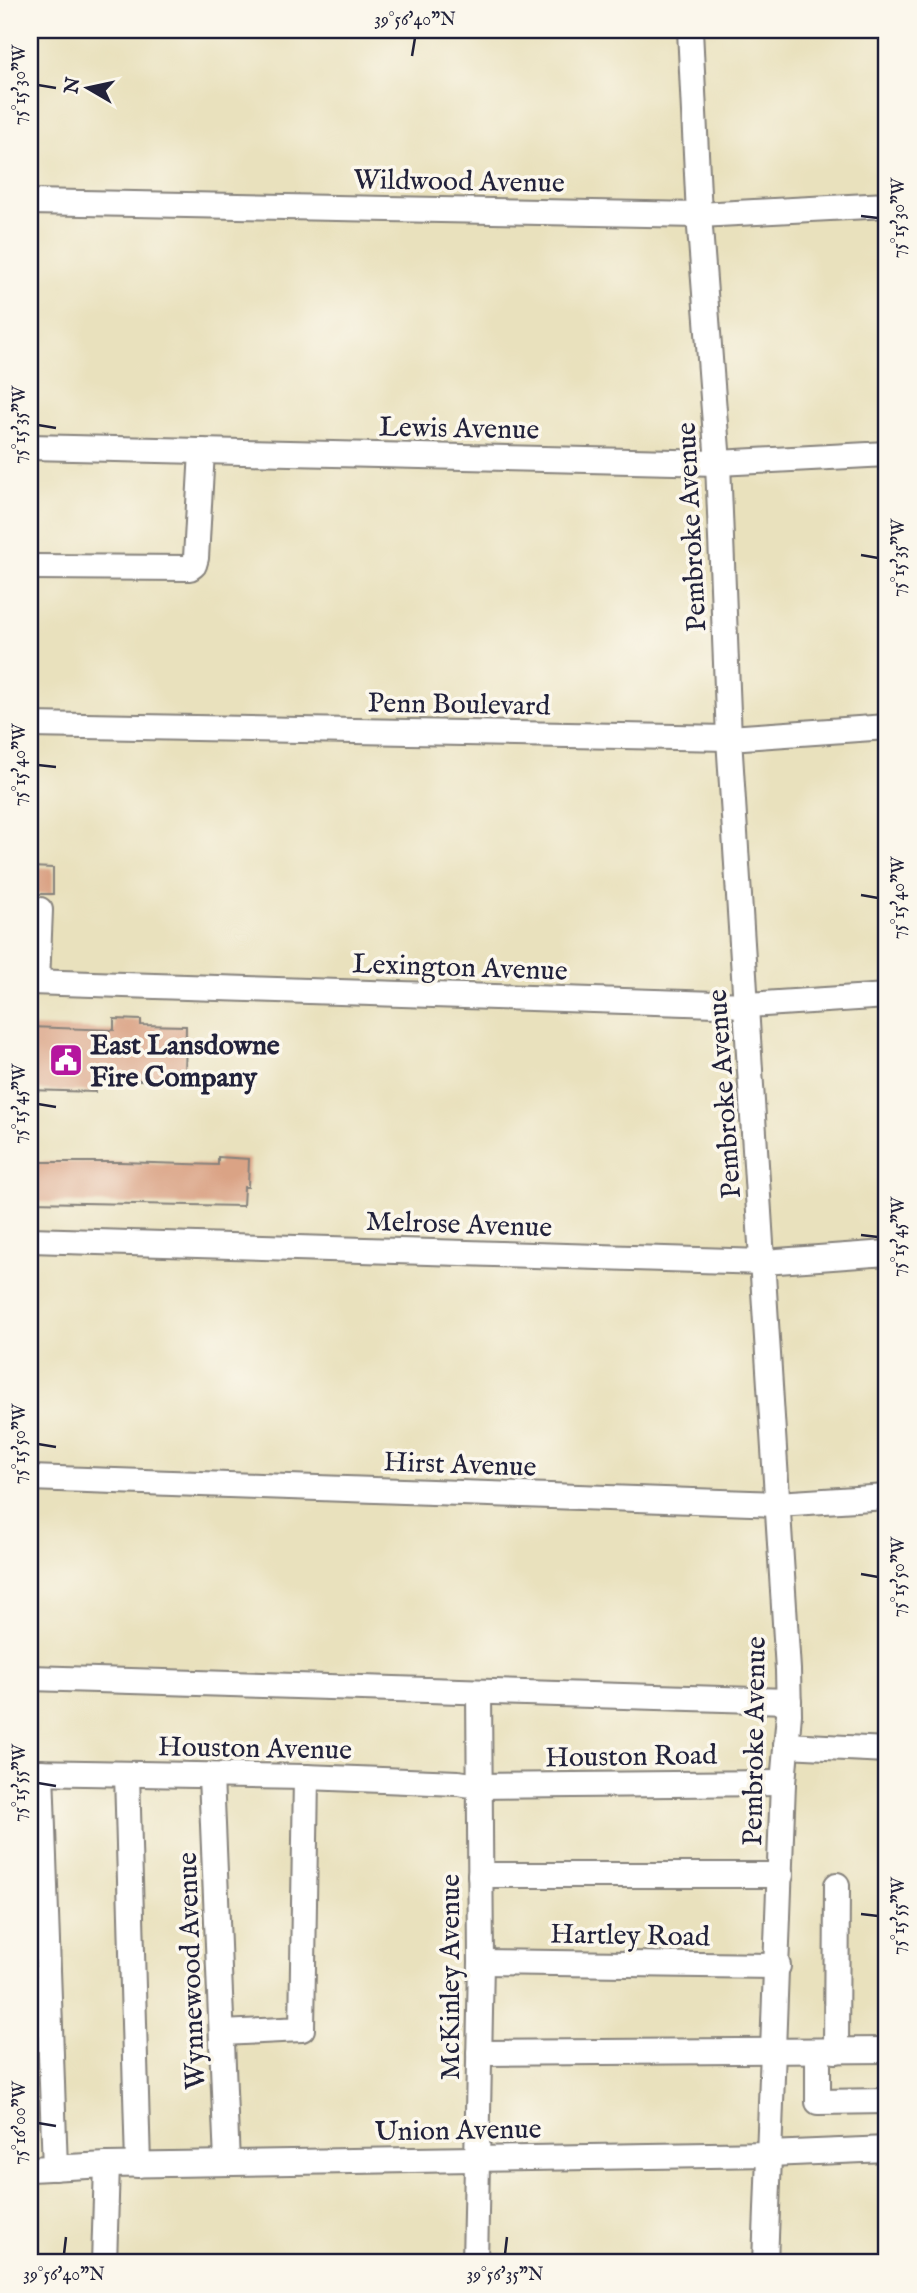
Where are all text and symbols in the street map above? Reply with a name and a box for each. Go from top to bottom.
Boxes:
text: 39°56'40"N [374,9,456,32]
text: 75°15'30"W [9,44,32,125]
north arrow [52,52,122,122]
text: N [60,75,86,97]
street label: Wildwood Avenue [353,163,565,202]
text: 75°15'30"W [888,177,911,258]
text: 75°15'35"W [9,385,32,464]
street label: Lewis Avenue [378,411,540,448]
street label: Pembroke Avenue [670,421,715,632]
text: 75°15'35"W [888,518,911,597]
street label: Penn Boulevard [367,686,551,725]
text: 75°15'40"W [9,723,32,806]
text: 75°15'40"W [888,856,911,939]
street label: Lexington Avenue [352,947,568,990]
street label: Pembroke Avenue [701,988,750,1200]
place label: East Lansdowne Fire Company [90,1029,280,1096]
public building icon: East Lansdowne Fire Company [47,1041,85,1079]
text: 75°15'45"W [9,1063,32,1144]
text: 75°15'45"W [888,1196,911,1277]
street label: Melrose Avenue [365,1205,553,1246]
text: 75°15'50"W [9,1403,32,1484]
street label: Hirst Avenue [383,1445,537,1486]
text: 75°15'50"W [888,1536,911,1617]
street label: Pembroke Avenue [736,1636,775,1846]
street label: Houston Avenue [158,1730,352,1769]
street label: Houston Road [545,1739,717,1776]
text: 75°15'55"W [9,1743,32,1822]
street label: Wynnewood Avenue [171,1851,214,2090]
street label: McKinley Avenue [434,1874,469,2080]
text: 75°15'55"W [888,1876,911,1955]
street label: Hartley Road [550,1918,710,1955]
text: 75°16'00"W [9,2080,32,2165]
street label: Union Avenue [374,2113,542,2150]
text: 39°56'40"N [23,2264,105,2287]
text: 39°56'35"N [466,2264,544,2287]

